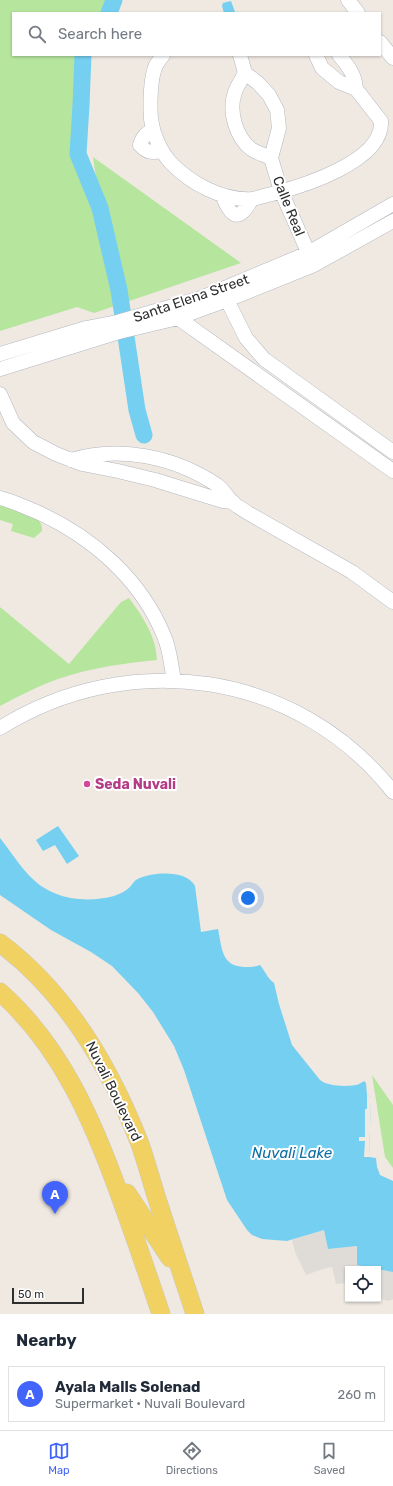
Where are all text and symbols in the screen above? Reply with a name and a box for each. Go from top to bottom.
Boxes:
search box [12,12,381,56]
icon: search [26,23,48,45]
text: Search here [58,25,142,43]
street label: Calle Real [269,174,308,239]
street label: Santa Elena Street [131,271,252,326]
place label: Seda Nuvali [95,776,176,793]
marker: Seda Nuvali [82,779,92,789]
your location [238,888,258,908]
street label: Nuvali Boulevard [82,1038,145,1144]
water label: Nuvali Lake [252,1144,333,1162]
pin: A [42,1181,68,1214]
map controls [345,1266,381,1302]
button: locate [345,1266,381,1302]
scale bar [12,1286,84,1305]
text: 50 m [18,1288,44,1301]
text: Nearby [16,1330,77,1350]
text: Ayala Malls Solenad [55,1378,201,1396]
text: A [25,1387,35,1402]
text: 260 m [338,1387,376,1402]
text: Supermarket · Nuvali Boulevard [55,1396,245,1411]
tab: Map [48,1440,70,1477]
tab: Directions [166,1440,218,1477]
tab: Saved [314,1440,345,1477]

